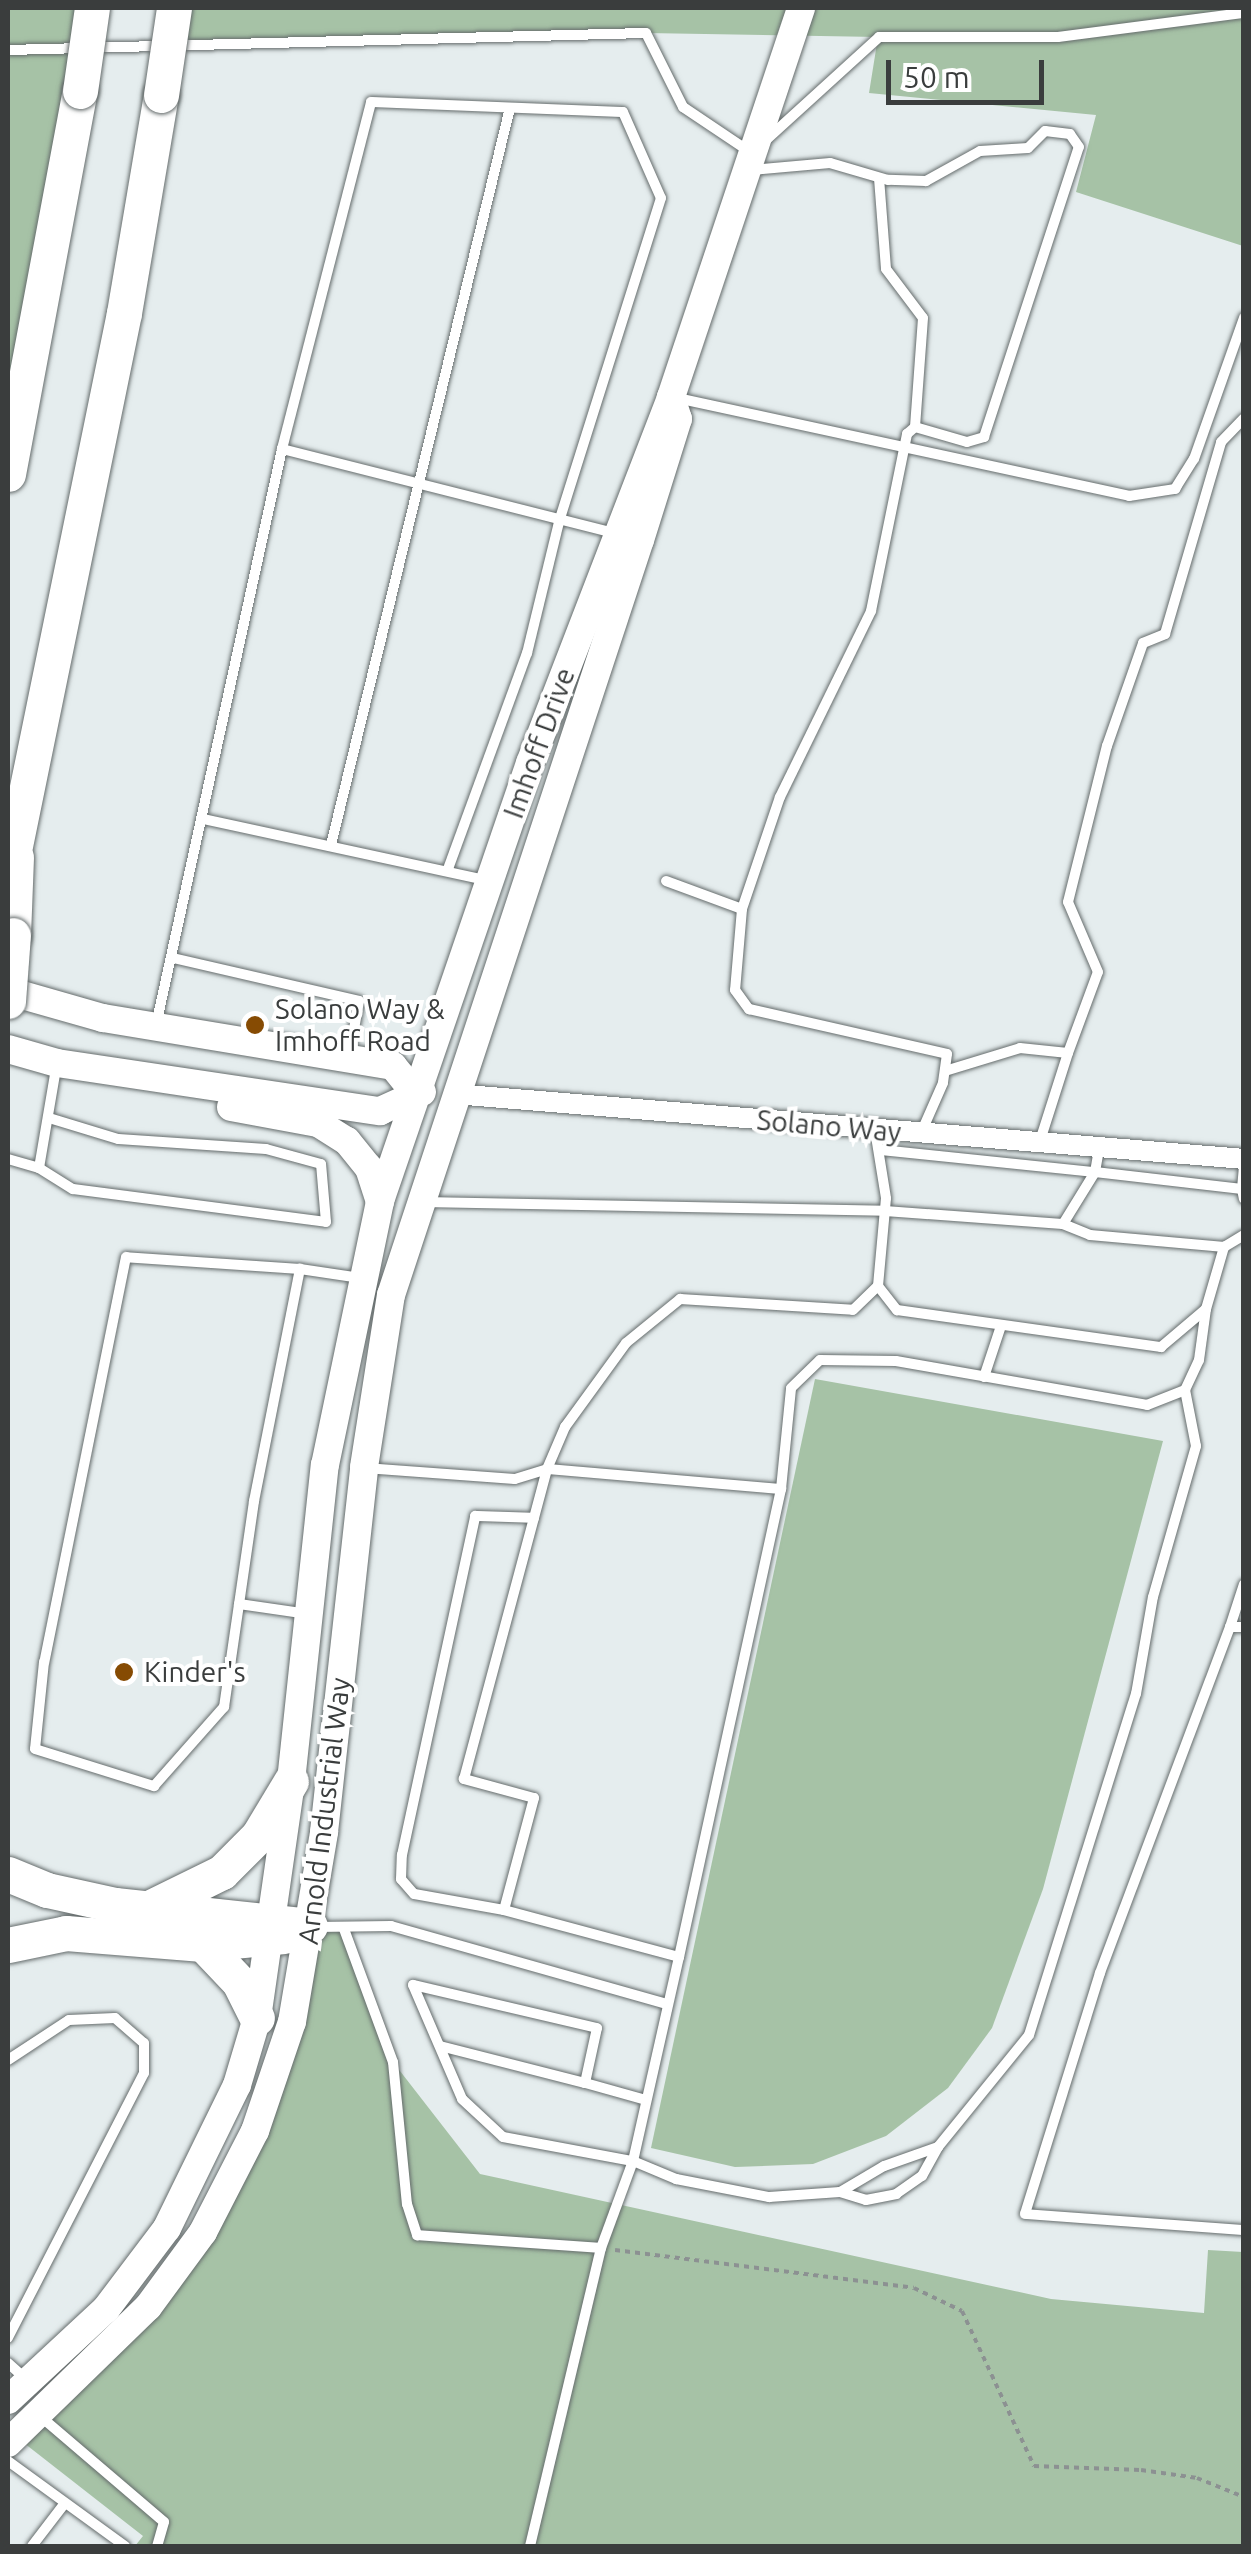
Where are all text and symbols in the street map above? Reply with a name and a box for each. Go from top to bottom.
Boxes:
scale bar [891,40,1048,102]
text: 50 m [903,60,970,94]
street label: Imhoff Drive [496,663,582,823]
place label: Solano Way & Imhoff Road [275,992,445,1058]
marker: Solano Way & Imhoff Road [244,1014,266,1036]
street label: Solano Way [755,1103,903,1149]
place label: Kinder's [144,1655,246,1689]
marker: Kinder's [113,1661,135,1683]
street label: Arnold Industrial Way [291,1676,357,1946]

